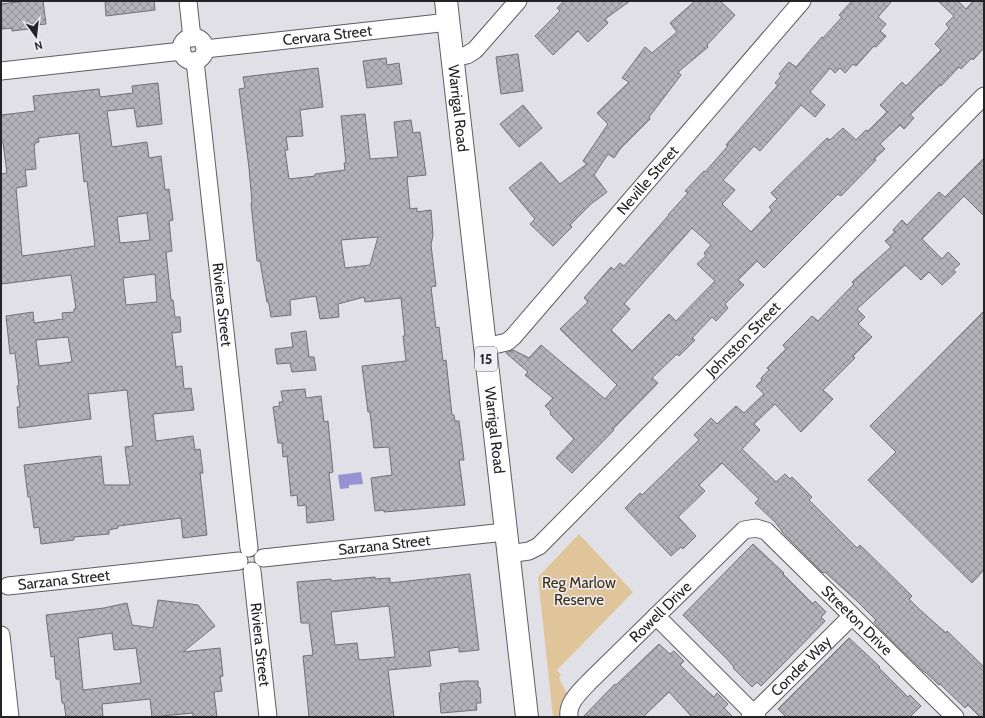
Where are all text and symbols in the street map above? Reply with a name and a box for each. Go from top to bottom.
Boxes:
north arrow [16,16,56,56]
street label: Cervara Street [282,22,373,49]
text: N [33,38,44,53]
street label: Warrigal Road [444,64,472,153]
street label: Neville Street [613,142,682,219]
street label: Riviera Street [208,262,236,347]
street label: Johnston Street [702,298,784,381]
road number: 15 [475,347,497,371]
street label: Warrigal Road [481,386,508,475]
street label: Sarzana Street [337,531,431,559]
street label: Sarzana Street [17,566,111,594]
park label: Reg Marlow Reserve [542,574,616,609]
street label: Rowell Drive [626,577,695,646]
street label: Streeton Drive [818,582,896,659]
street label: Riviera Street [247,602,274,687]
street label: Conder Way [767,632,835,700]

